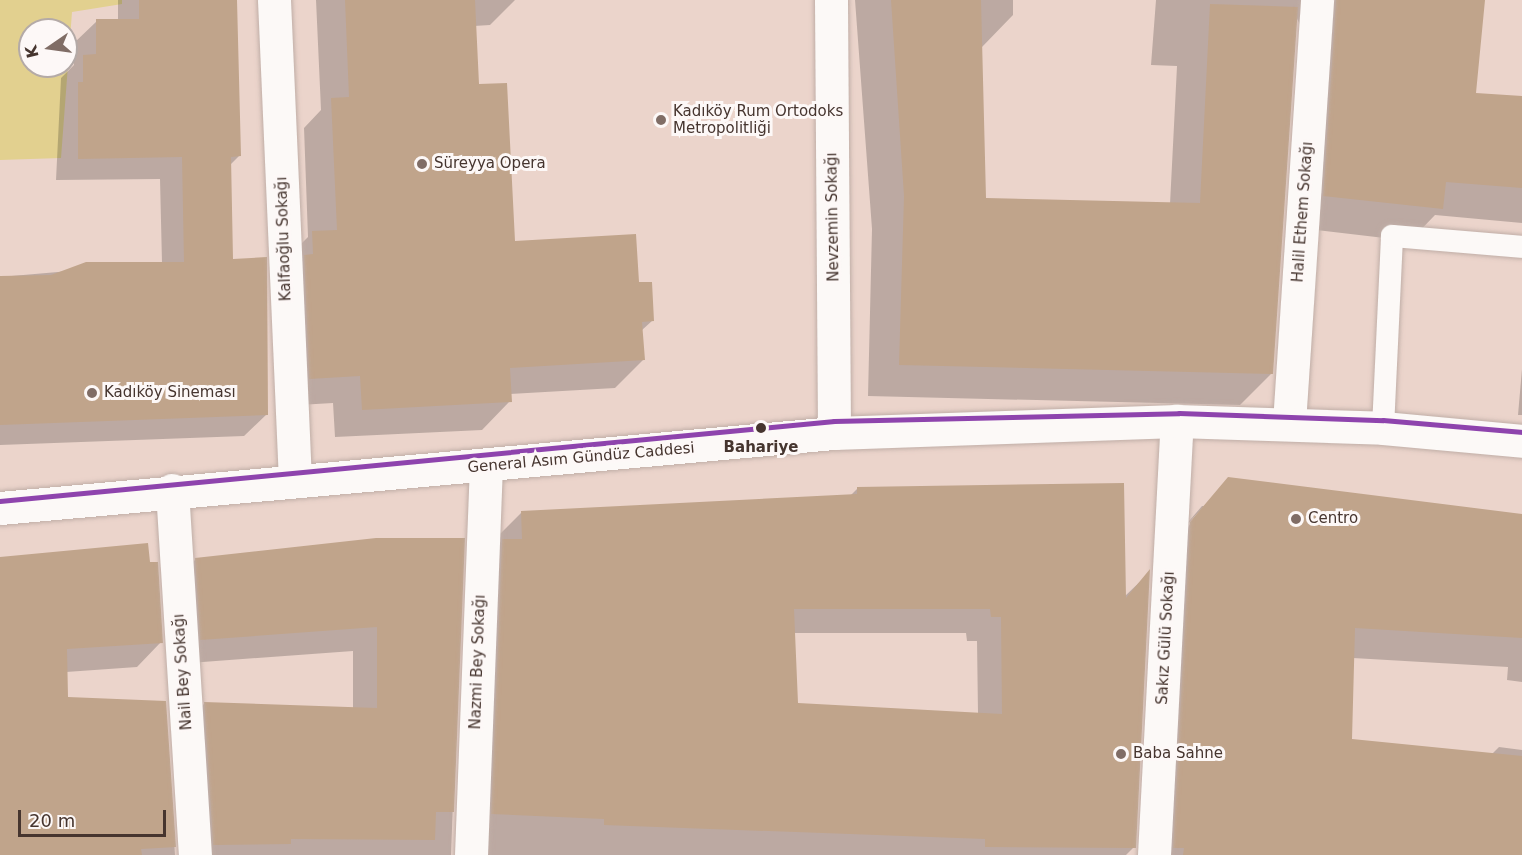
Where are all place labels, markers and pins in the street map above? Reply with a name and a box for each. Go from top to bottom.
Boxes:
place label: Kadıköy Rum Ortodoks Metropolitliği [673,102,843,137]
marker: Kadıköy Rum Ortodoks Metropolitliği [654,113,668,127]
place label: Süreyya Opera [434,155,546,173]
marker: Süreyya Opera [415,157,429,171]
place label: Kadıköy Sineması [104,384,236,402]
marker: Kadıköy Sineması [85,386,99,400]
marker: Bahariye [752,419,770,437]
place label: Bahariye [724,439,798,457]
place label: Centro [1308,510,1358,528]
marker: Centro [1289,512,1303,526]
place label: Baba Sahne [1133,745,1223,763]
marker: Baba Sahne [1114,747,1128,761]

